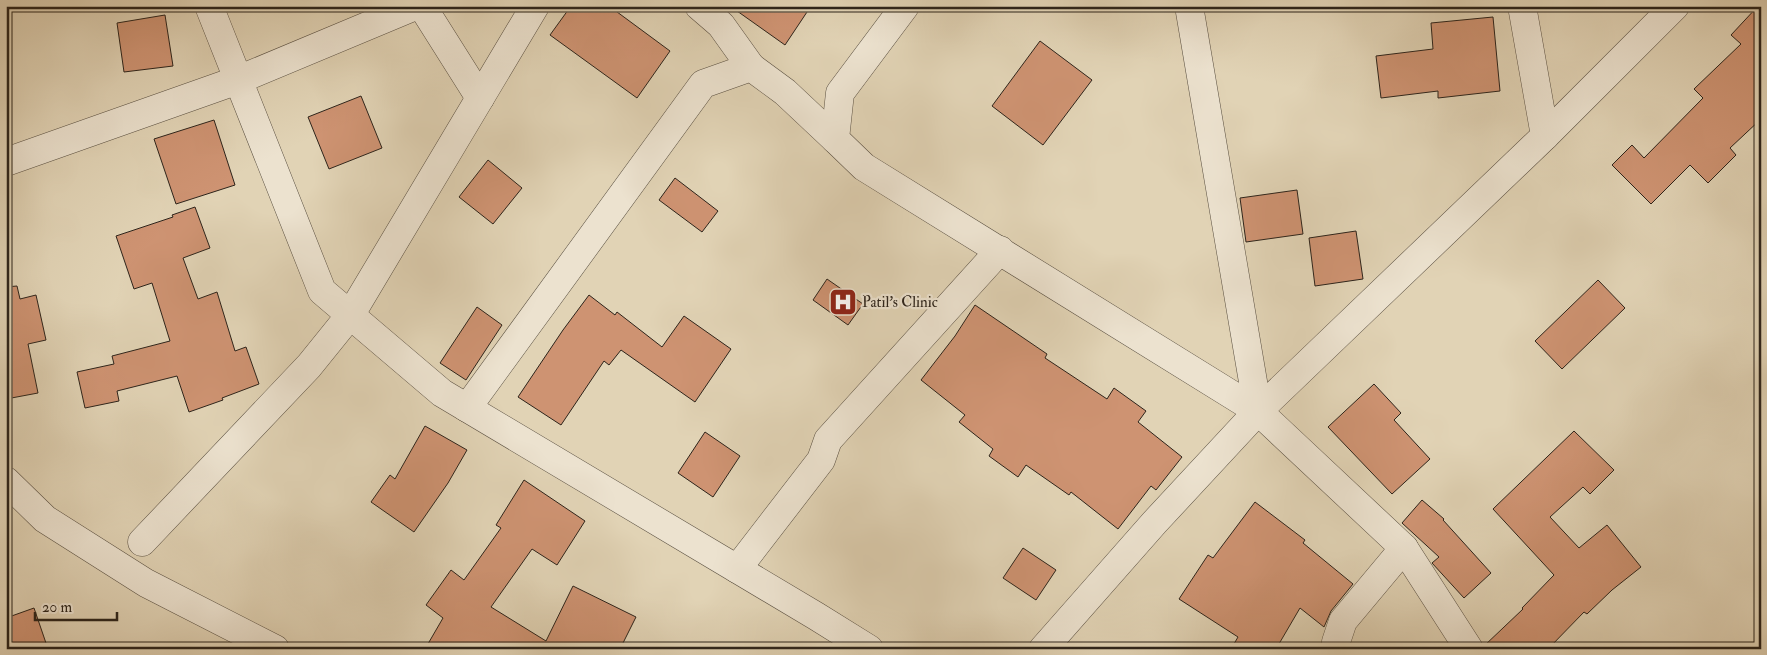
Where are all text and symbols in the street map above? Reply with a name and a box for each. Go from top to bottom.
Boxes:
hospital icon: Patil's Clinic [828,287,858,317]
place label: Patil's Clinic [862,293,938,312]
scale bar [35,590,118,622]
text: 20 m [42,598,72,617]

